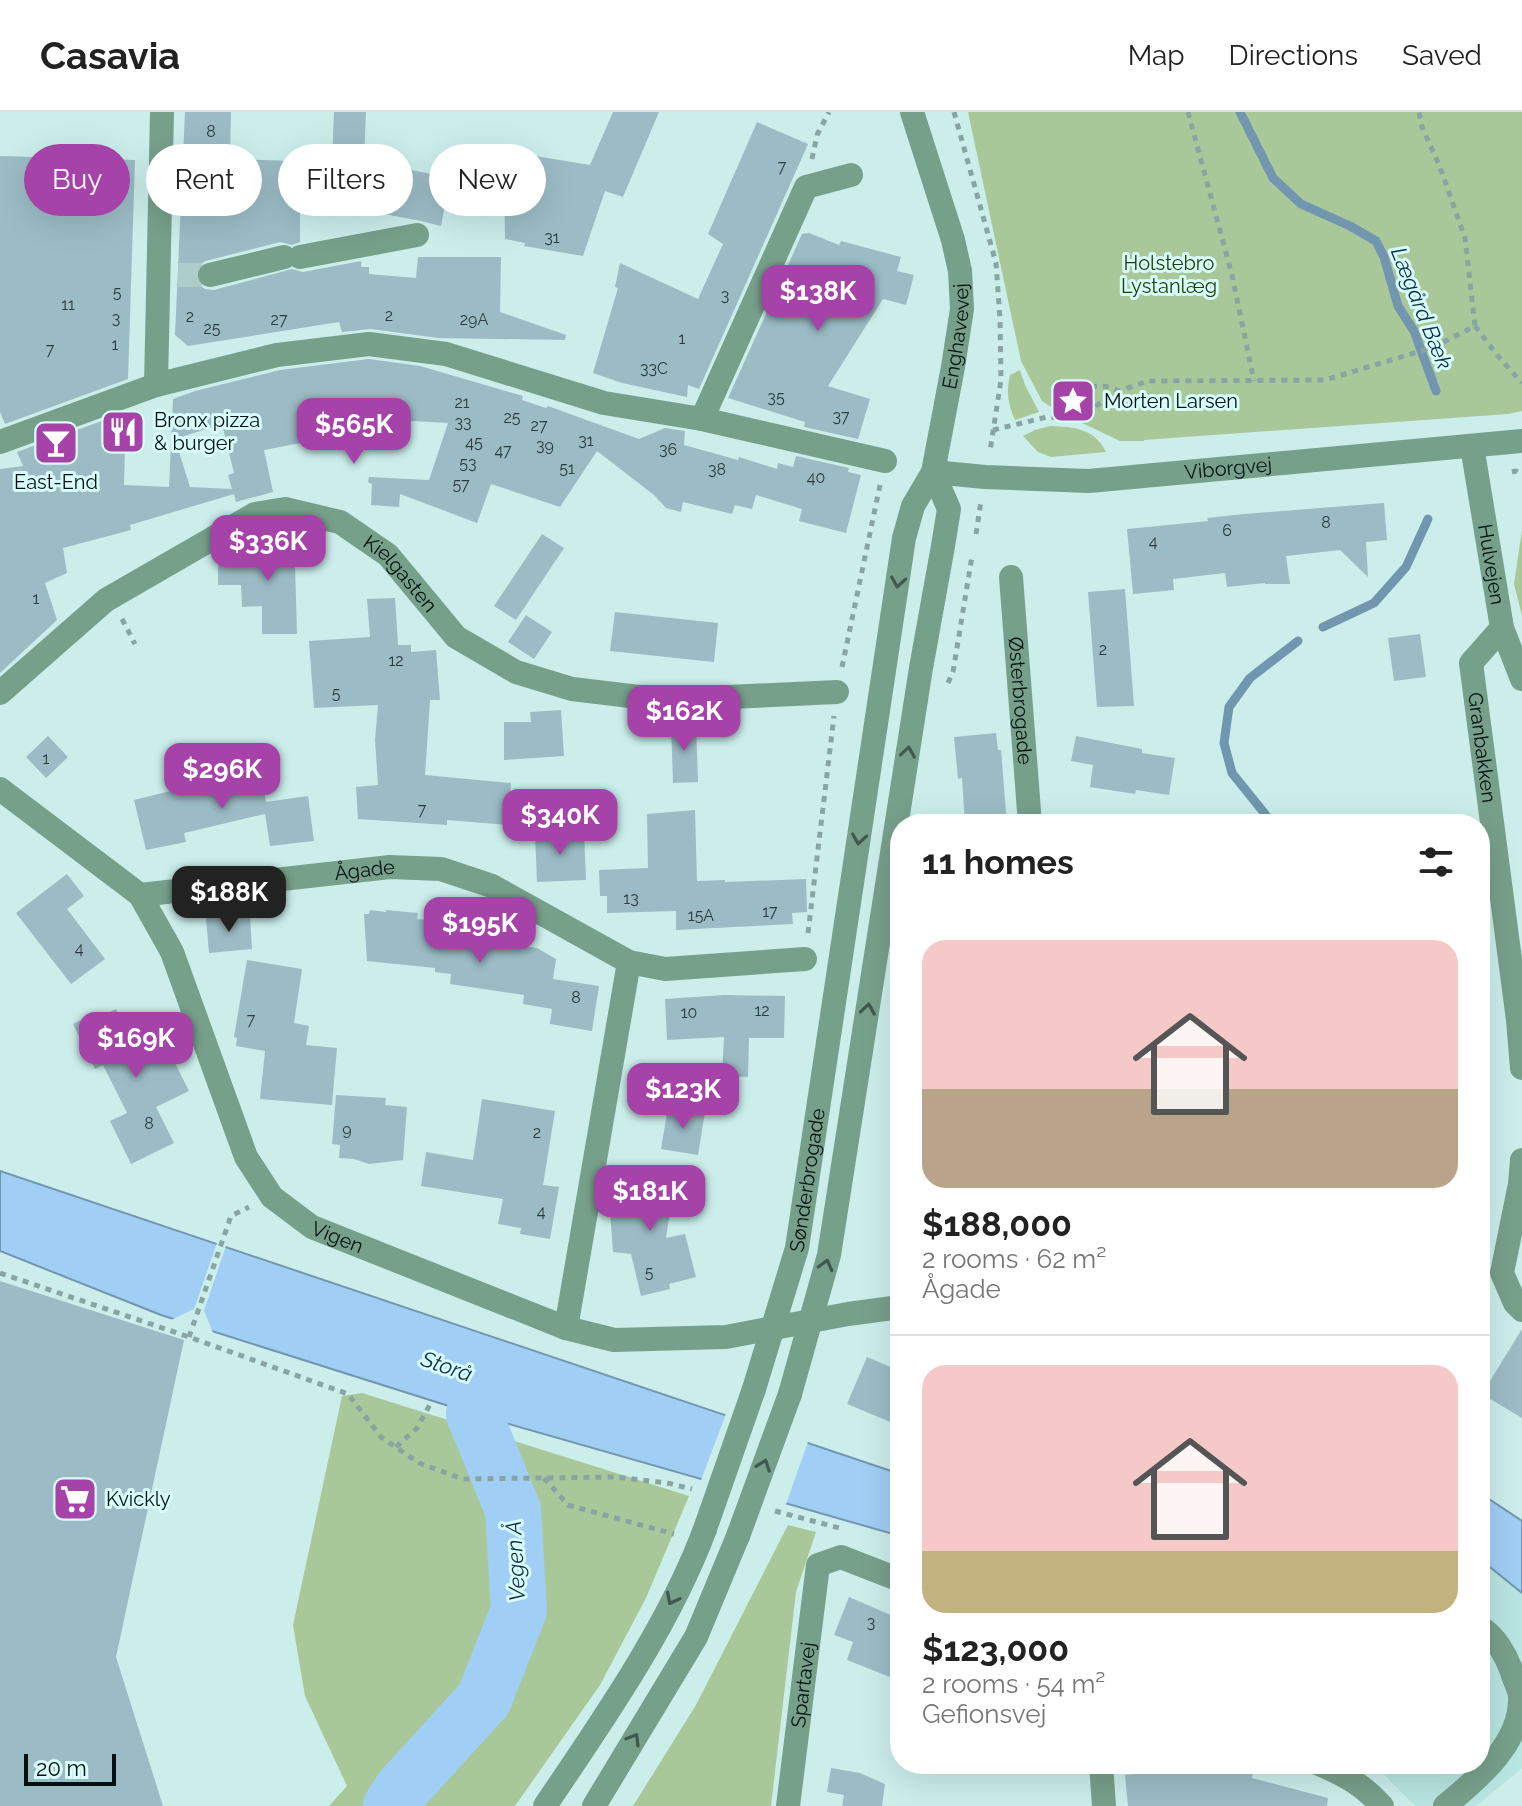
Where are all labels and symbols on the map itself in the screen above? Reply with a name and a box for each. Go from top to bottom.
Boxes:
house number: 8 [206,122,216,141]
house number: 7 [778,157,787,176]
house number: 31 [544,228,560,247]
water label: Lægård Bæk [1386,243,1458,373]
park label: Holstebro Lystanlæg [1121,251,1217,298]
pin: $138K [762,265,874,333]
house number: 5 [113,283,122,302]
street label: Enghavevej [937,283,974,391]
house number: 3 [721,286,729,305]
house number: 11 [61,295,75,314]
house number: 2 [385,306,393,325]
house number: 2 [186,307,194,326]
house number: 3 [112,309,120,328]
house number: 27 [271,310,288,329]
house number: 29A [460,310,488,329]
house number: 25 [203,319,221,338]
house number: 1 [679,329,686,348]
house number: 1 [112,335,119,354]
house number: 7 [46,340,55,359]
house number: 33C [640,359,668,378]
place icon: Morten Larsen [1049,377,1097,425]
house number: 35 [767,388,785,407]
place label: Morten Larsen [1104,389,1238,413]
house number: 21 [454,393,470,412]
pin: $565K [298,398,410,466]
house number: 37 [832,407,850,426]
restaurant icon: Bronx pizza & burger [99,408,147,456]
place label: Bronx pizza & burger [154,408,260,455]
house number: 25 [503,408,521,427]
house number: 33 [454,413,472,432]
house number: 27 [531,416,548,435]
bar icon: East-End [32,419,80,467]
house number: 31 [578,431,594,450]
house number: 45 [465,433,483,452]
house number: 39 [536,436,554,455]
house number: 36 [659,440,677,459]
house number: 47 [494,441,512,460]
street label: Viborgvej [1183,452,1273,484]
house number: 53 [459,454,477,473]
house number: 51 [559,459,575,478]
house number: 38 [708,460,726,479]
house number: 40 [807,468,825,487]
place label: East-End [14,470,98,494]
house number: 57 [452,475,470,494]
house number: 8 [1321,513,1331,532]
pin: $336K [212,515,324,583]
house number: 6 [1222,521,1232,540]
street label: Hulvejen [1473,522,1510,607]
street label: Kielgasten [359,530,442,617]
house number: 4 [1149,532,1158,551]
one-way arrow [890,575,907,589]
house number: 1 [33,589,40,608]
street label: Østerbrogade [1004,636,1037,766]
house number: 2 [1099,640,1107,659]
house number: 12 [388,651,404,670]
house number: 5 [332,684,341,703]
pin: $162K [628,685,740,753]
street label: Granbakken [1463,691,1501,804]
pin: $296K [166,743,278,811]
one-way arrow [899,745,916,759]
house number: 1 [43,749,50,768]
pin: $340K [504,789,616,857]
house number: 7 [418,800,427,819]
one-way arrow [851,832,868,846]
street label: Ågade [333,855,396,885]
pin: $188K [173,866,285,934]
house number: 13 [623,889,639,908]
pin: $195K [424,897,536,965]
house number: 17 [762,902,778,921]
house number: 15A [688,906,714,925]
house number: 4 [75,939,84,958]
house number: 8 [571,988,581,1007]
house number: 12 [754,1001,770,1020]
one-way arrow [859,1002,876,1016]
house number: 10 [681,1003,697,1022]
house number: 7 [247,1010,256,1029]
pin: $169K [80,1012,192,1080]
pin: $123K [627,1063,739,1131]
street label: Sønderbrogade [785,1106,830,1254]
house number: 8 [144,1114,154,1133]
house number: 9 [342,1120,352,1139]
house number: 2 [533,1123,541,1142]
pin: $181K [594,1165,706,1233]
house number: 4 [537,1202,546,1221]
street label: Vigen [308,1216,367,1258]
one-way arrow [817,1259,834,1273]
house number: 5 [645,1263,654,1282]
water label: Storå [417,1345,476,1387]
one-way arrow [754,1459,771,1473]
supermarket icon: Kvickly [51,1475,99,1523]
place label: Kvickly [106,1487,171,1511]
water label: Vegen Å [500,1520,530,1602]
one-way arrow [666,1591,682,1606]
house number: 3 [867,1613,875,1632]
street label: Spartavej [786,1641,820,1729]
one-way arrow [624,1733,640,1748]
scale bar [24,1750,116,1786]

